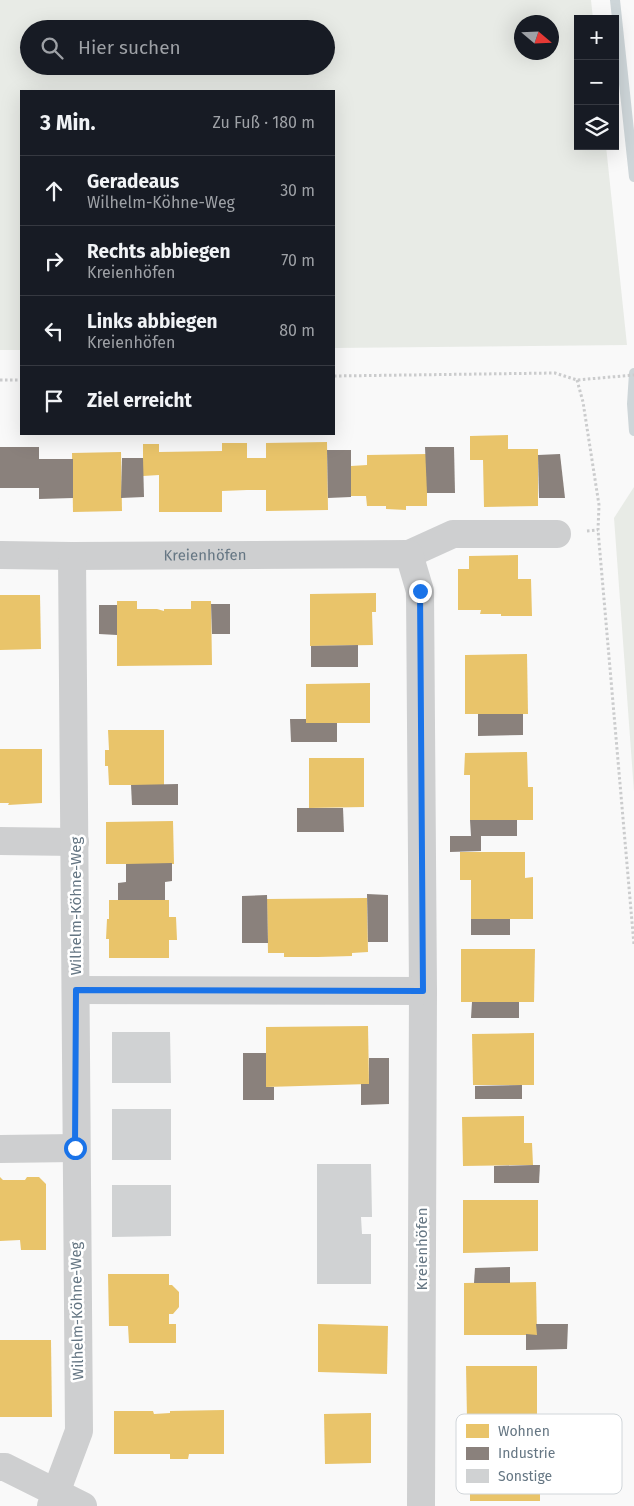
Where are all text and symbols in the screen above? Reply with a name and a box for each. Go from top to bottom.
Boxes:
north arrow [514,15,559,60]
map controls [574,15,619,150]
button: + [574,15,619,60]
search box [20,20,335,75]
icon: search [38,34,66,62]
text: Hier suchen [78,36,181,59]
button: − [574,60,619,105]
button: layers [574,105,619,150]
text: 3 Min. [40,110,95,136]
text: Zu Fuß · 180 m [212,113,315,132]
text: Geradeaus [87,170,179,193]
icon: ahead [40,177,68,205]
text: 30 m [280,181,315,200]
text: Wilhelm-Köhne-Weg [87,193,235,212]
text: Rechts abbiegen [87,240,230,263]
icon: right [40,247,68,275]
text: 70 m [281,251,315,270]
text: Kreienhöfen [87,263,175,282]
text: Links abbiegen [87,310,218,333]
icon: left [40,317,68,345]
text: 80 m [279,321,315,340]
text: Kreienhöfen [87,333,175,352]
icon: arrive [40,387,68,415]
text: Ziel erreicht [87,389,192,412]
street label: Kreienhöfen [163,546,247,564]
route end [409,580,432,603]
street label: Wilhelm-Köhne-Weg [67,836,85,975]
route start [64,1137,87,1160]
street label: Kreienhöfen [413,1208,431,1290]
street label: Wilhelm-Köhne-Weg [67,1241,87,1380]
legend [456,1414,622,1494]
text: Wohnen [498,1423,550,1440]
text: Industrie [498,1445,555,1462]
text: Sonstige [498,1468,552,1485]

